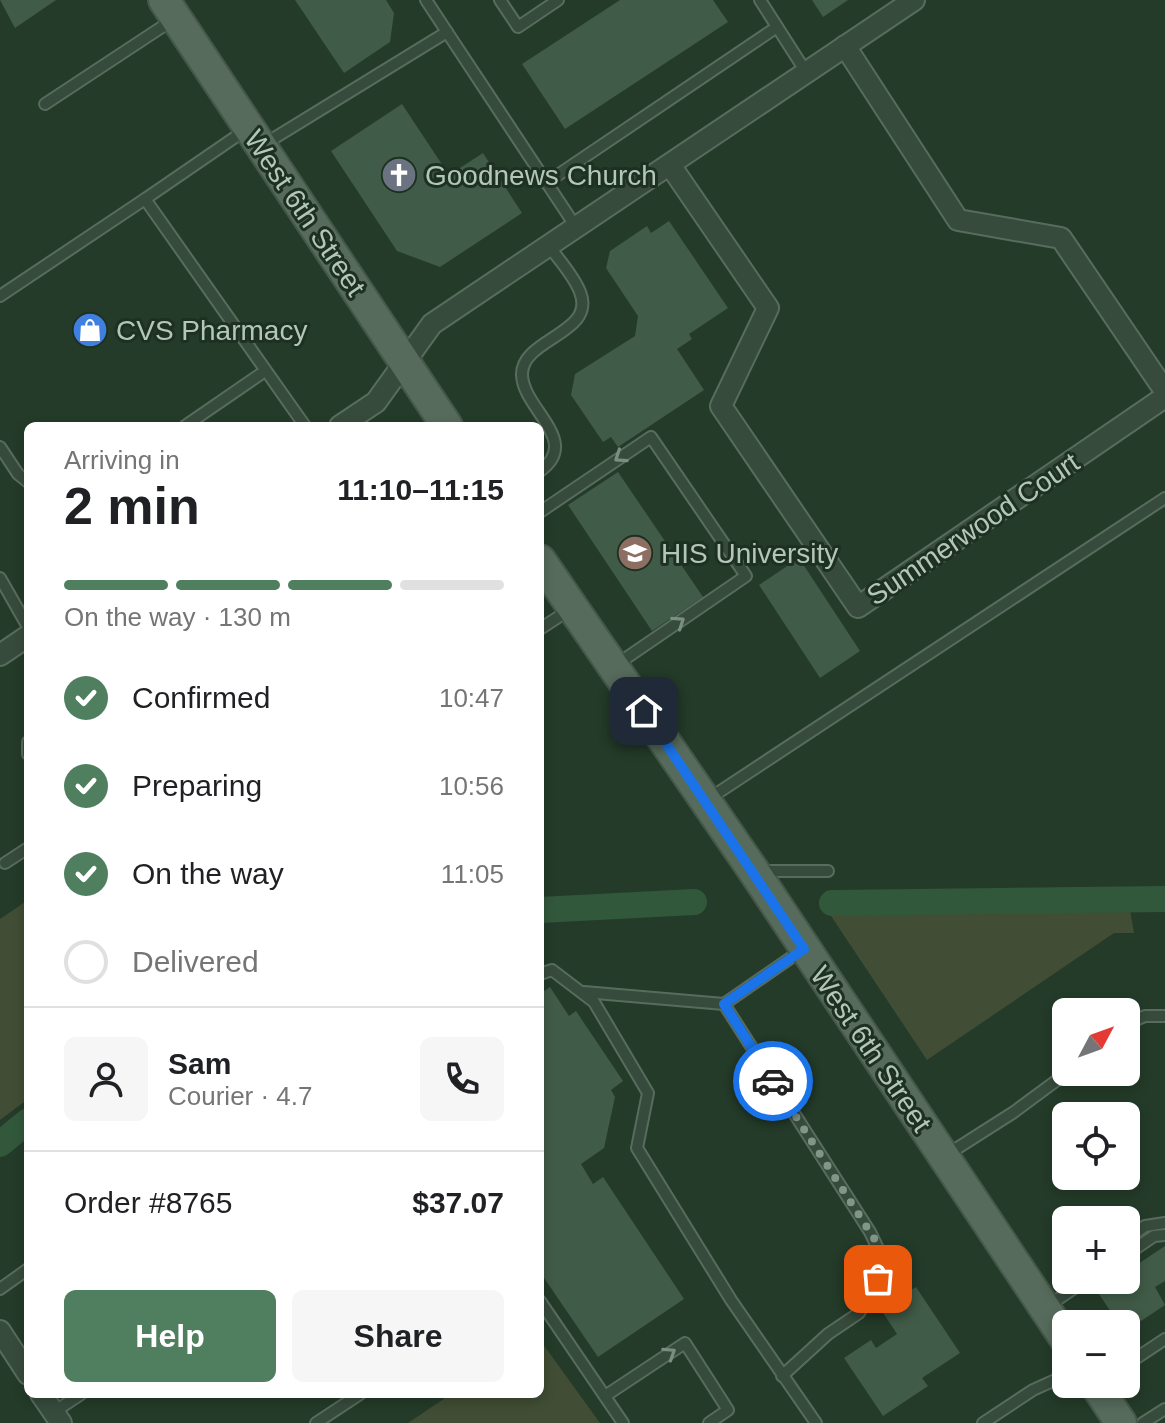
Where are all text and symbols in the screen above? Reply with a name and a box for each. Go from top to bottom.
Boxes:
street label: West 6th Street [238,125,372,302]
church icon: Goodnews Church [380,156,418,194]
place label: Goodnews Church [425,160,657,191]
shop icon: CVS Pharmacy [71,311,109,349]
place label: CVS Pharmacy [116,315,307,346]
text: Arriving in [64,445,180,475]
street label: Summerwood Court [861,446,1085,611]
one-way arrow [615,448,629,463]
text: 11:10–11:15 [337,473,504,506]
text: 2 min [64,477,200,535]
school or university icon: HIS University [616,534,654,572]
place label: HIS University [661,538,838,569]
text: On the way · 130 m [64,602,291,632]
one-way arrow [670,617,684,632]
icon: check [64,676,108,720]
pin [610,677,678,745]
text: Confirmed [132,681,270,714]
text: 10:47 [439,683,504,713]
icon: home [622,689,666,733]
icon: check [64,764,108,808]
text: Preparing [132,769,262,802]
text: 10:56 [439,771,504,801]
icon: check [64,852,108,896]
text: On the way [132,857,284,890]
text: 11:05 [441,859,504,889]
text: Delivered [132,945,259,978]
street label: West 6th Street [804,961,938,1138]
north arrow [1052,998,1140,1086]
map controls [1052,998,1140,1398]
button: person [64,1037,148,1121]
button: phone [420,1037,504,1121]
courier [733,1041,813,1121]
text: Sam [168,1047,231,1080]
icon: car [751,1059,795,1103]
text: Courier · 4.7 [168,1081,313,1111]
button: locate [1052,1102,1140,1190]
text: Order #8765 [64,1186,232,1219]
text: $37.07 [412,1186,504,1219]
button: + [1052,1206,1140,1294]
pin [844,1245,912,1313]
icon: bag [856,1257,900,1301]
button: Help [64,1290,276,1382]
button: Share [292,1290,504,1382]
button: − [1052,1310,1140,1398]
one-way arrow [661,1348,676,1363]

